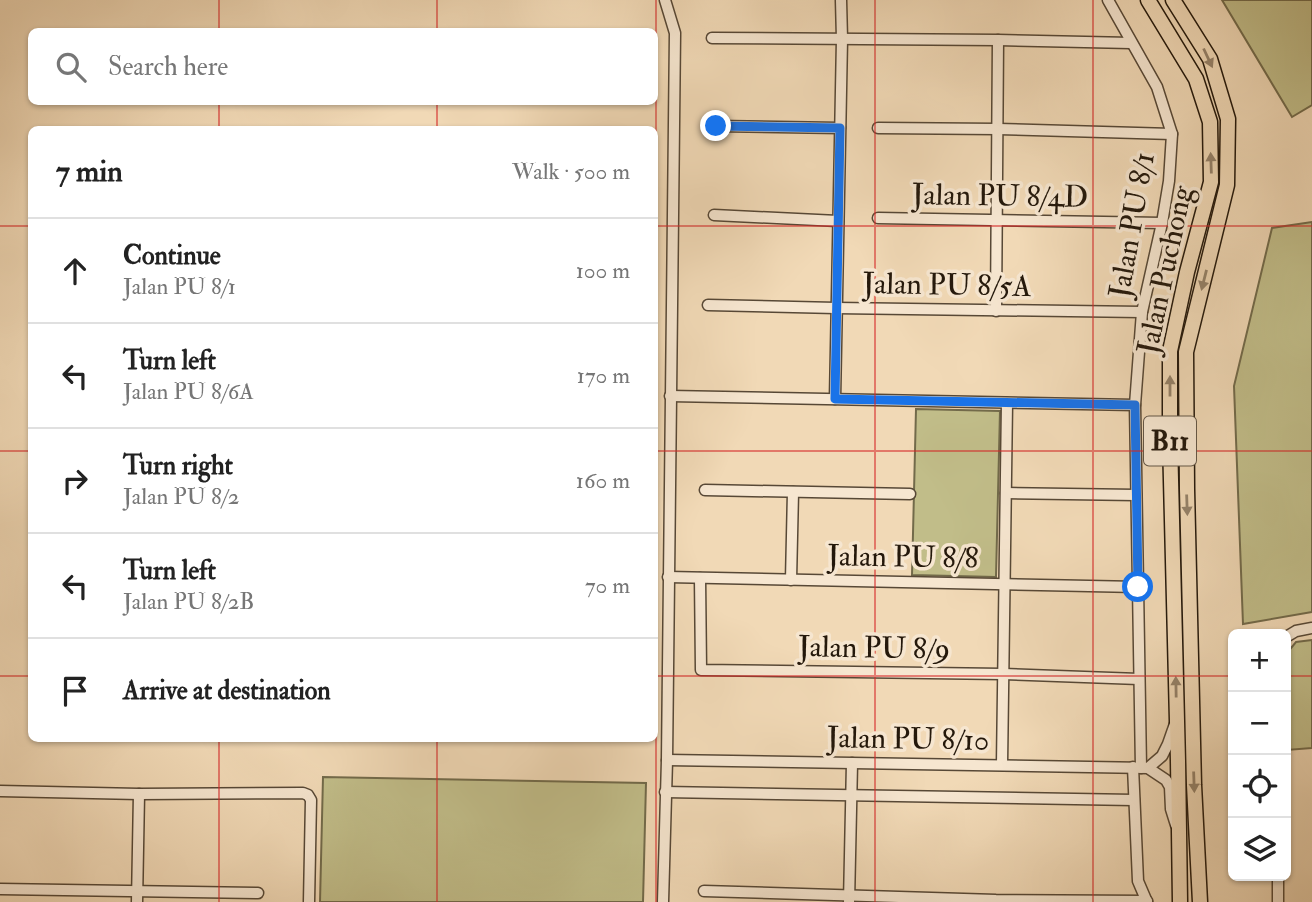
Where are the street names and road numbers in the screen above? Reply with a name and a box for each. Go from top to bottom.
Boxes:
street label: Jalan PU 8/1 [1101,149,1163,302]
street label: Jalan PU 8/4D [911,176,1088,216]
street label: Jalan Puchong [1129,181,1201,359]
street label: Jalan PU 8/5A [861,265,1032,305]
road number: B11 [1144,416,1196,466]
street label: Jalan PU 8/8 [826,537,979,577]
street label: Jalan PU 8/9 [797,628,950,668]
street label: Jalan PU 8/10 [825,719,990,759]

